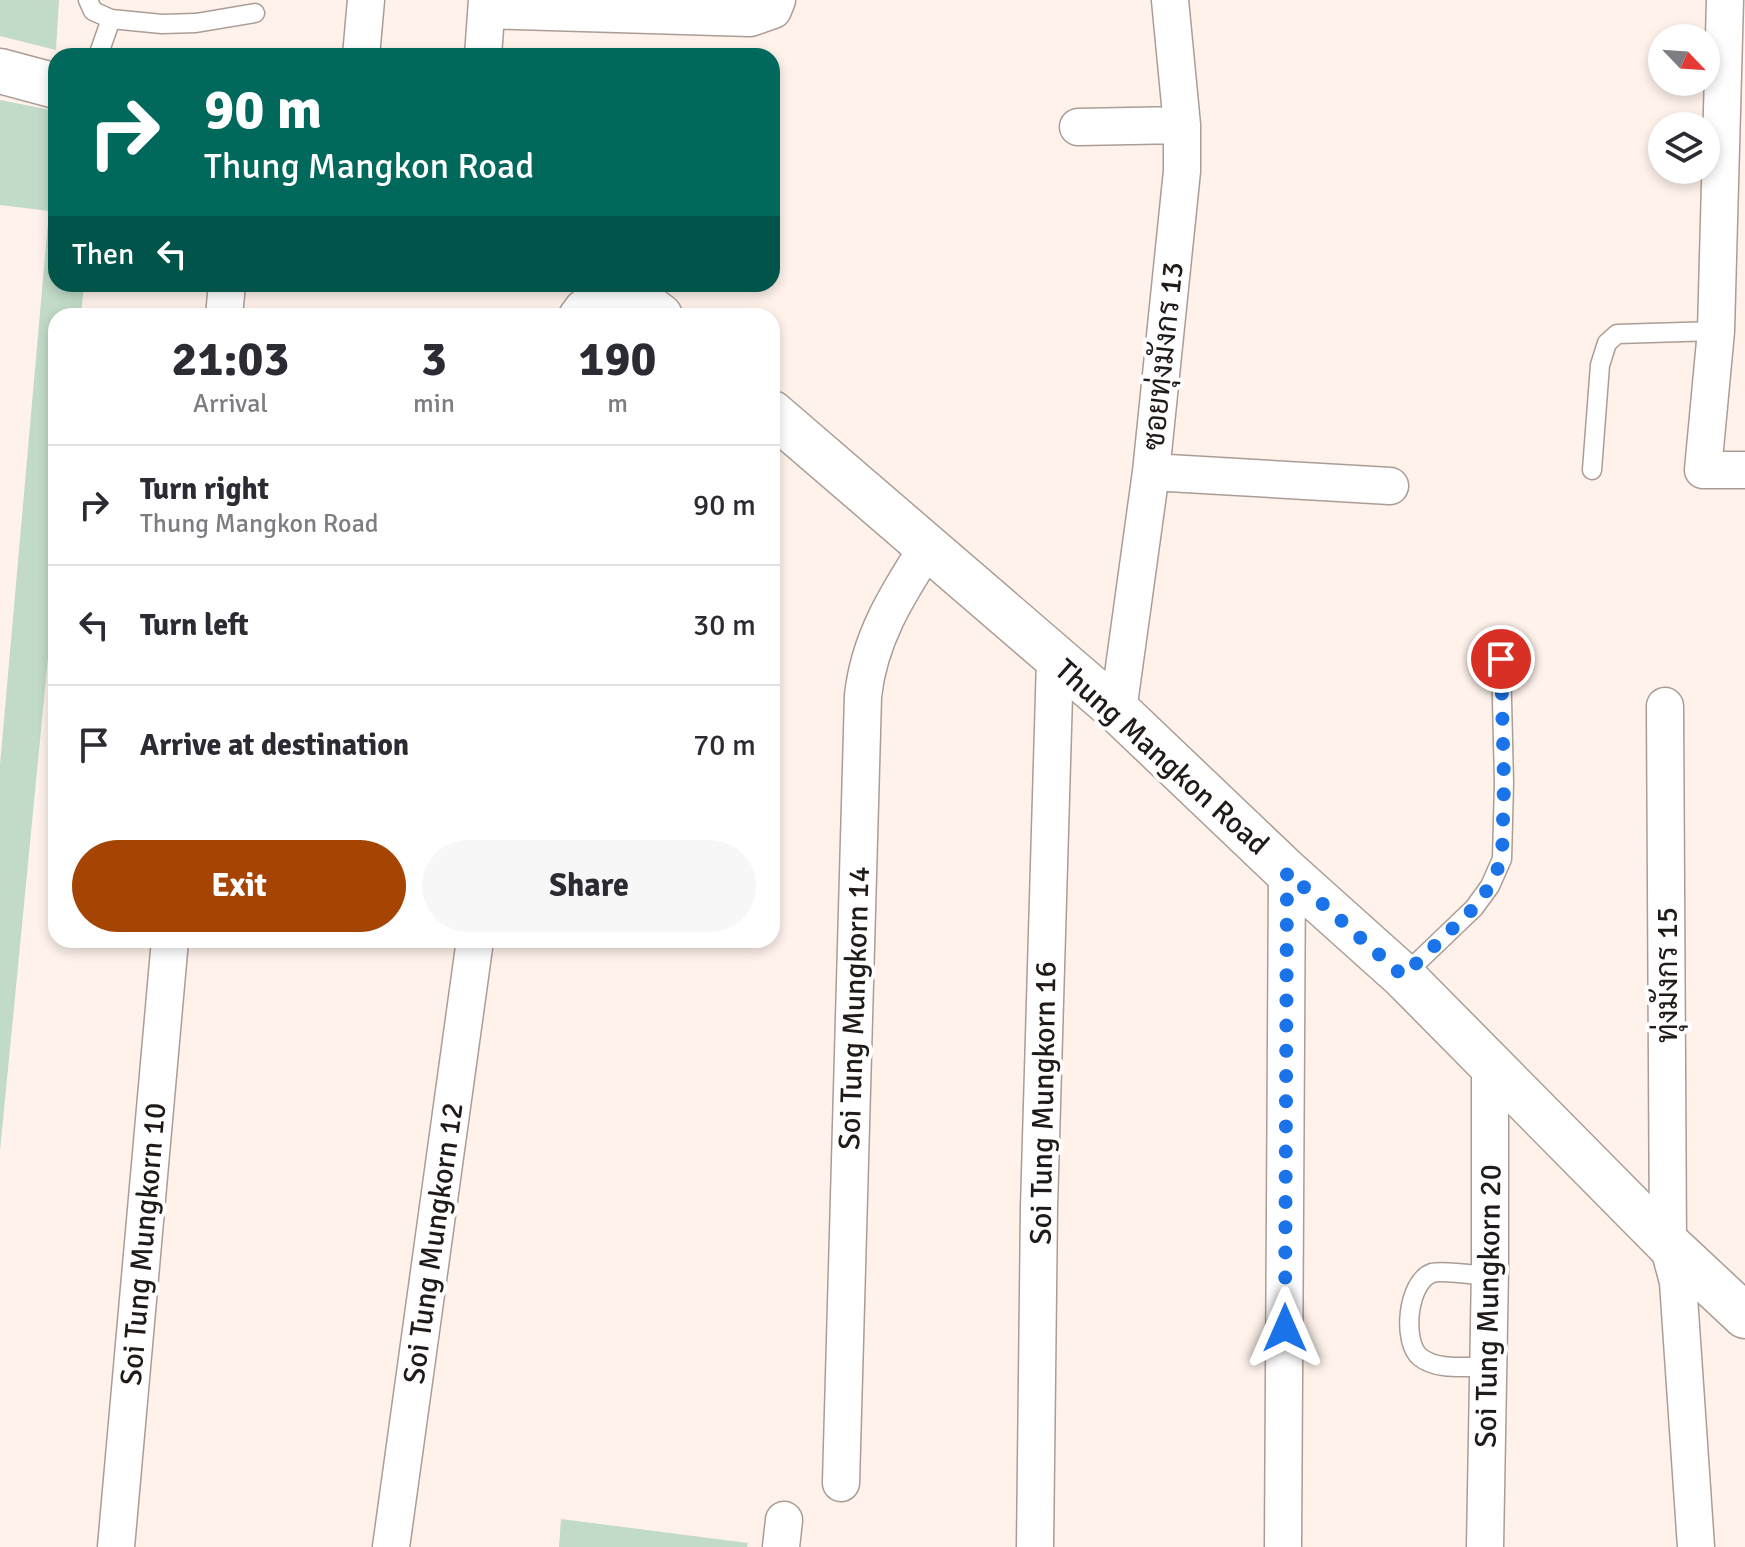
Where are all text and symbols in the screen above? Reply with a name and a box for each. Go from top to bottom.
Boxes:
north arrow [1648,24,1720,96]
map controls [1648,24,1720,184]
text: 90 m [204,75,322,144]
icon: right [72,80,176,184]
button: layers [1648,112,1720,184]
text: Thung Mangkon Road [204,144,534,189]
icon: left [150,232,194,276]
text: Then [72,236,134,273]
street label: ซอยทุ่งมังกร 13 [1134,260,1194,452]
text: 21:03 [172,330,289,389]
text: 3 [421,330,447,389]
text: 190 [579,330,656,389]
text: Arrival [193,388,268,420]
text: min [413,388,455,420]
text: m [607,388,628,420]
text: Turn right [140,471,269,508]
icon: right [72,483,116,527]
text: 90 m [693,487,756,524]
text: Thung Mangkon Road [140,508,379,540]
icon: left [72,603,116,647]
text: Turn left [140,607,249,644]
text: 30 m [693,607,756,644]
pin [1467,625,1535,693]
icon: arrive [1479,637,1523,681]
street label: Thung Mangkon Road [1047,652,1276,863]
icon: arrive [72,723,116,767]
text: Arrive at destination [140,727,409,764]
text: 70 m [693,727,756,764]
button: Exit [72,840,406,932]
button: Share [422,840,756,932]
street label: Soi Tung Mungkorn 14 [831,866,878,1150]
street label: ทุ่งมังกร 15 [1648,907,1688,1043]
street label: Soi Tung Mungkorn 16 [1023,961,1064,1245]
street label: Soi Tung Mungkorn 12 [395,1100,472,1386]
street label: Soi Tung Mungkorn 10 [113,1101,174,1387]
street label: Soi Tung Mungkorn 20 [1468,1164,1509,1448]
position arrow [1243,1286,1327,1370]

